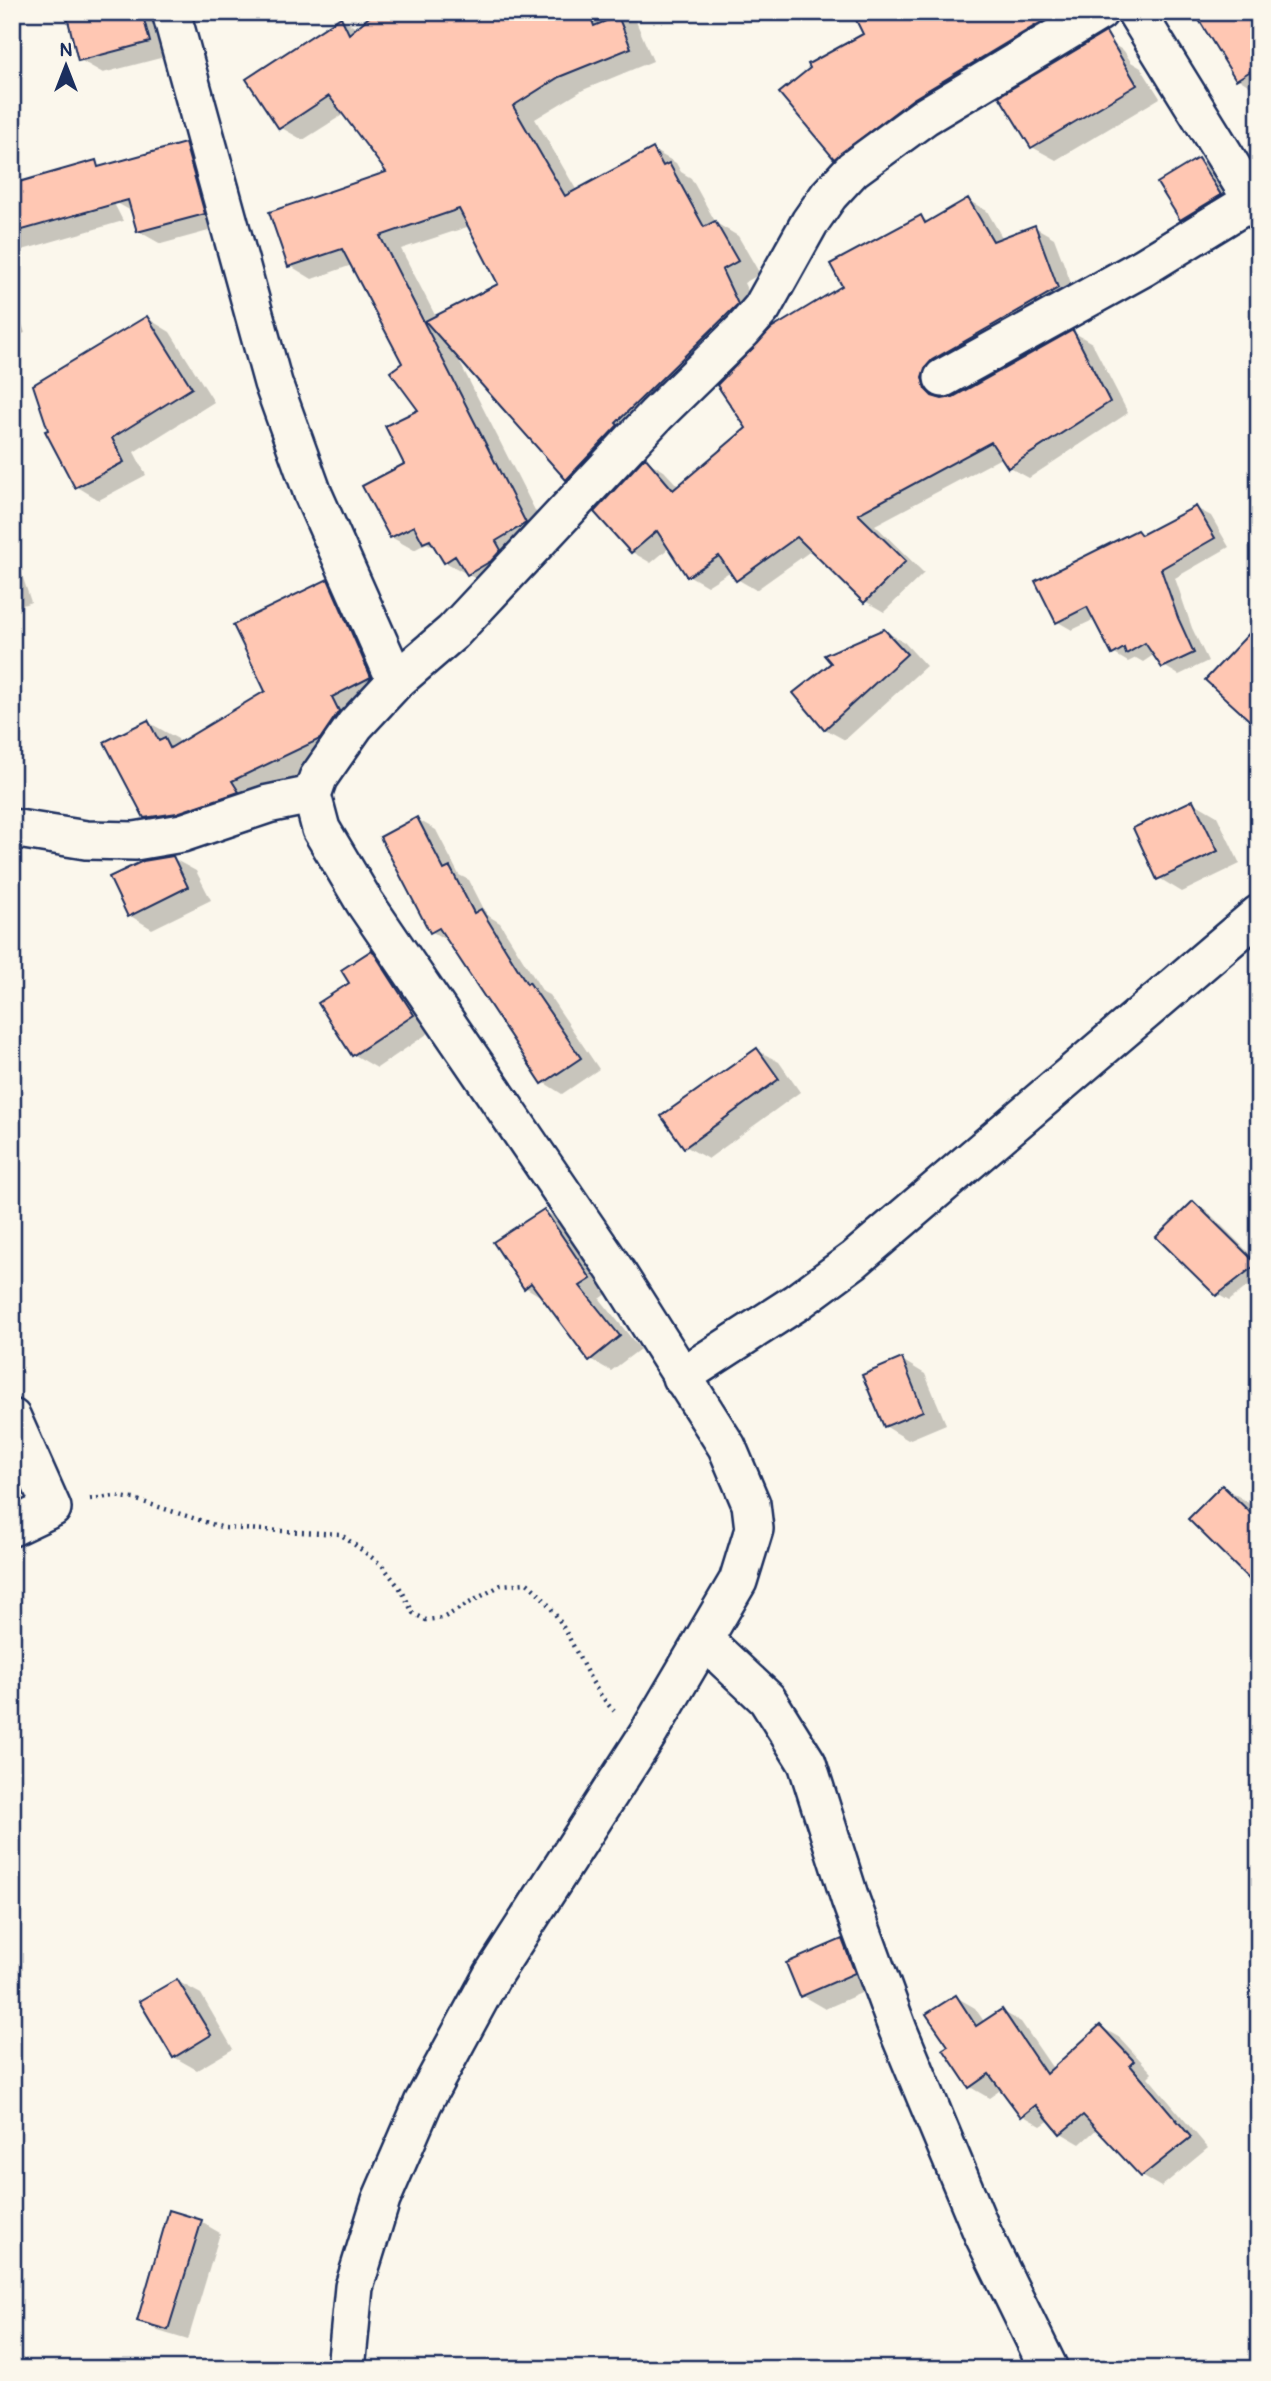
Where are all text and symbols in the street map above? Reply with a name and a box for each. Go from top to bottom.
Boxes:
north arrow [32,32,102,102]
text: N [60,38,73,62]

